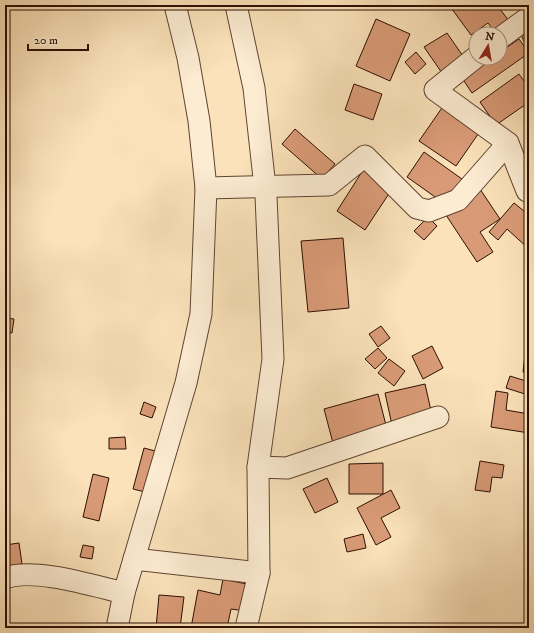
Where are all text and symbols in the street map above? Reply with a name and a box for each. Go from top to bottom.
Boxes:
scale bar [28,26,88,52]
north arrow [468,26,508,66]
text: N [484,29,495,45]
text: 20 m [34,33,58,48]

